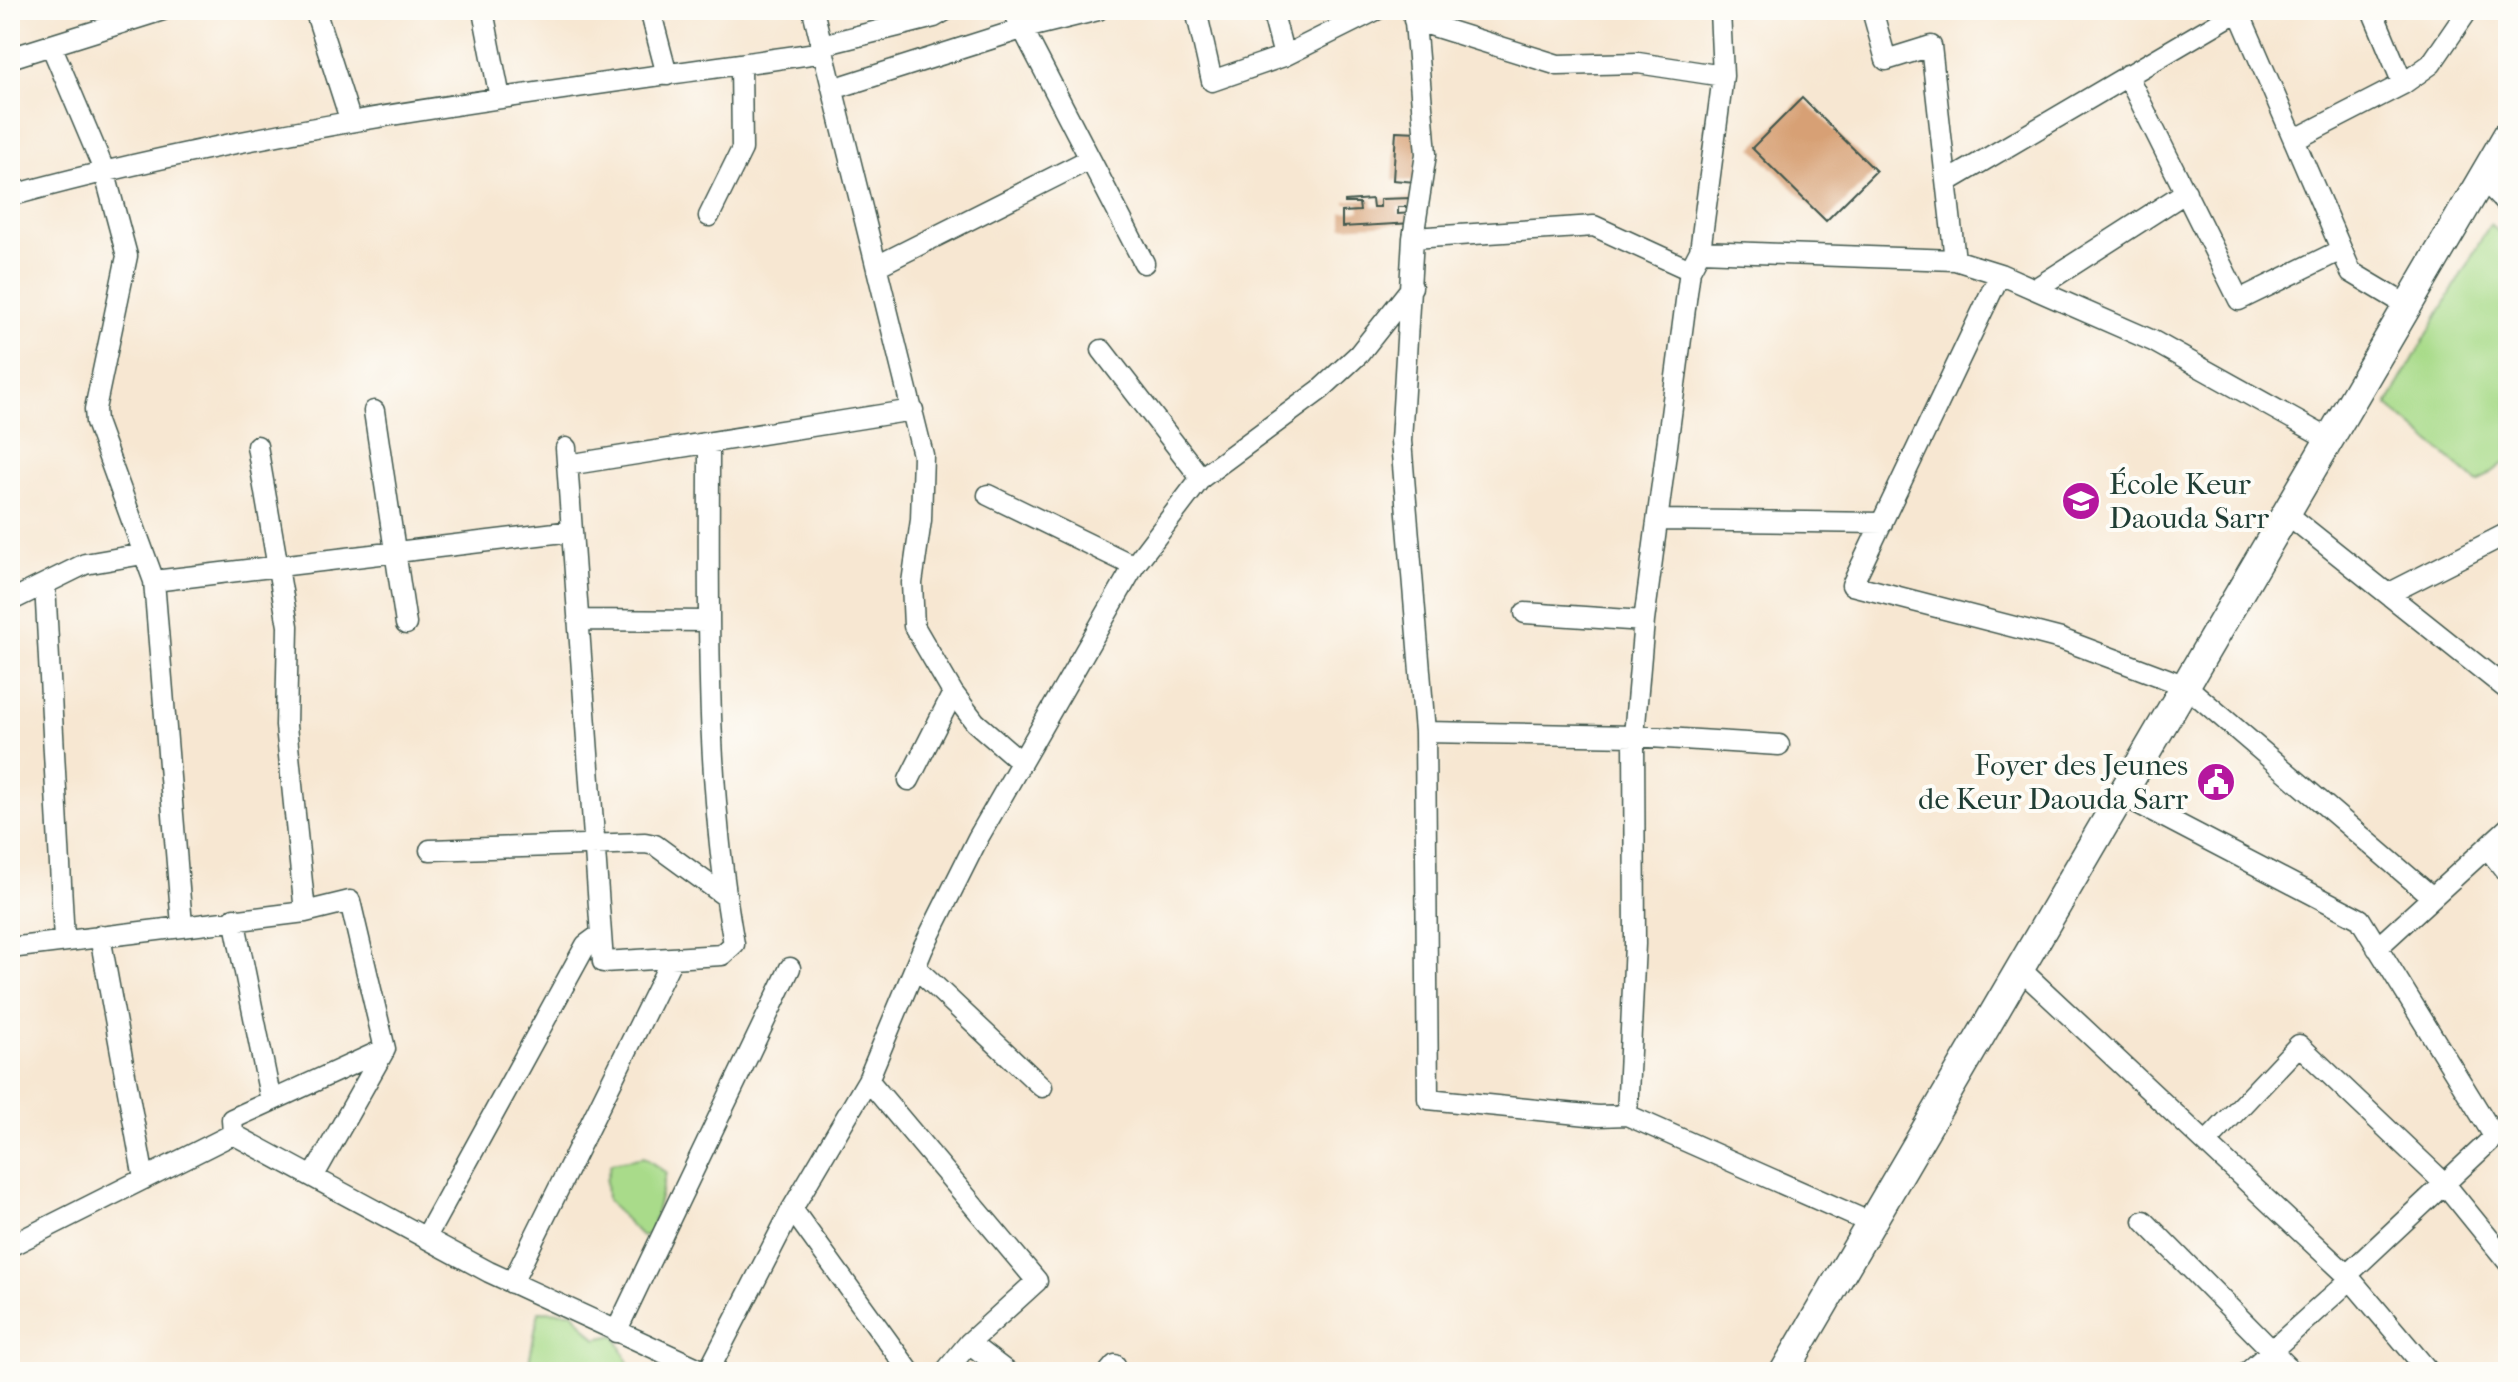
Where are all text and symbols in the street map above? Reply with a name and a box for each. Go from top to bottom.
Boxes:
place label: École Keur Daouda Sarr [2109,467,2269,536]
school or university icon: École Keur Daouda Sarr [2060,480,2102,522]
place label: Foyer des Jeunes de Keur Daouda Sarr [1918,748,2188,817]
public building icon: Foyer des Jeunes de Keur Daouda Sarr [2195,761,2237,803]

